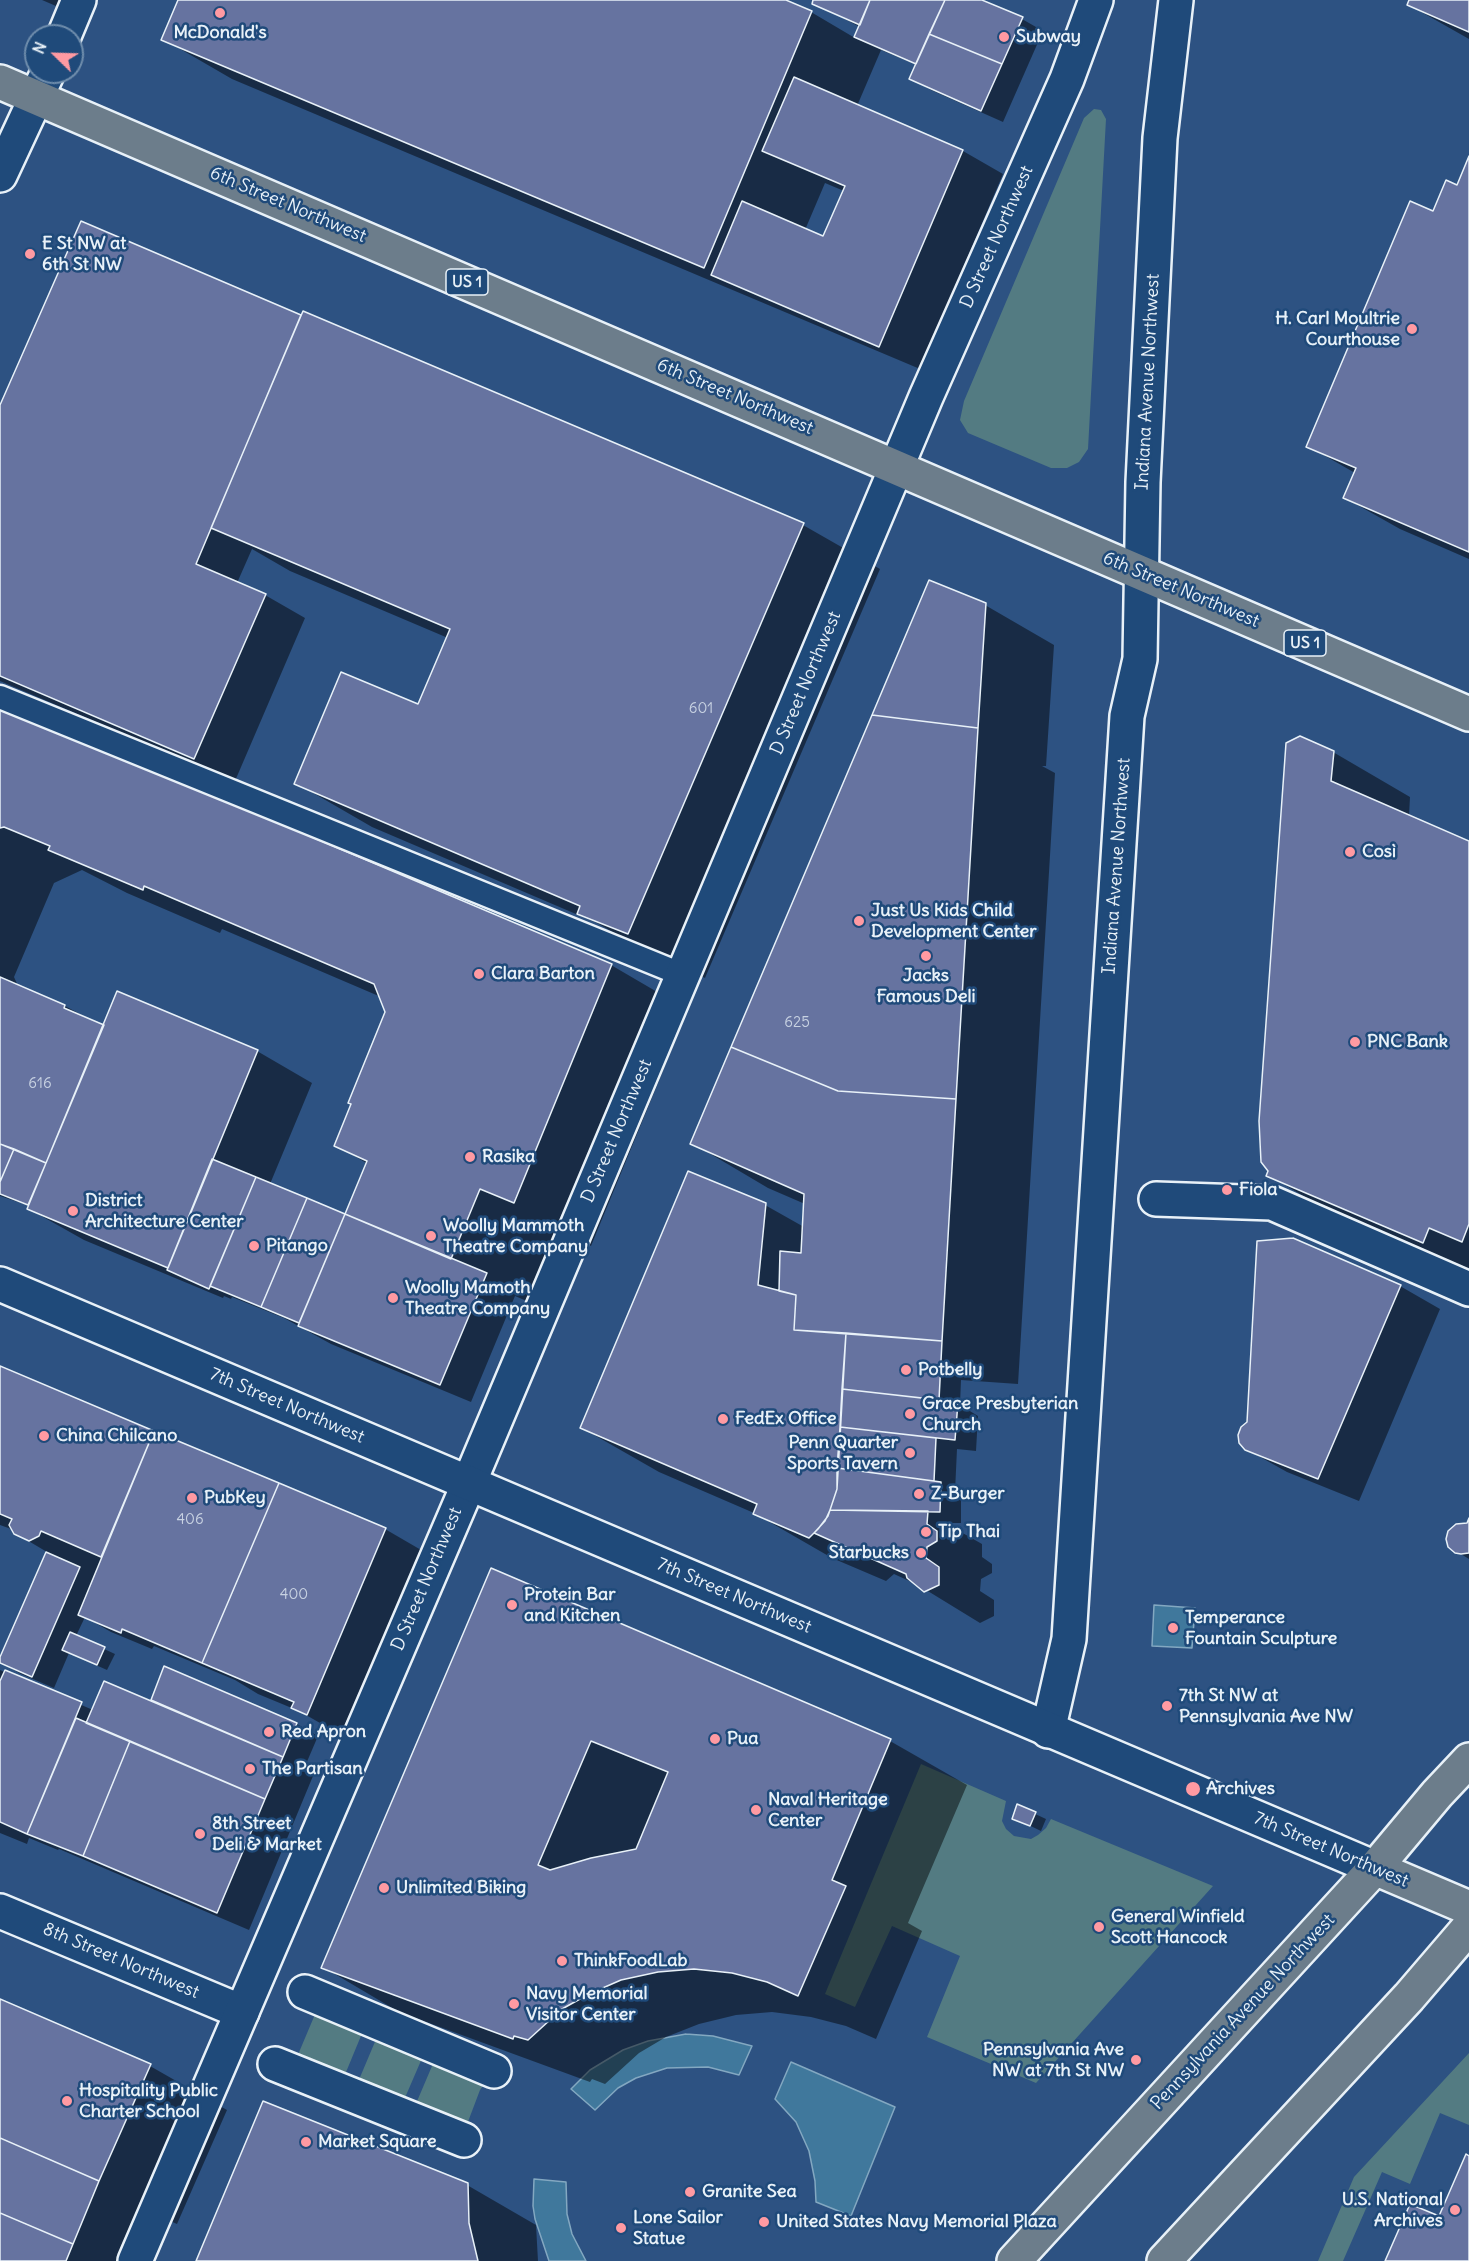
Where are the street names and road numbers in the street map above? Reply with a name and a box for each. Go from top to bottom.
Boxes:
street label: 6th Street Northwest [207,162,369,248]
street label: D Street Northwest [956,162,1038,312]
road number: US 1 [446,269,488,295]
street label: Indiana Avenue Northwest [1132,273,1164,491]
street label: 6th Street Northwest [654,354,816,440]
street label: 6th Street Northwest [1100,547,1262,633]
street label: D Street Northwest [766,608,846,758]
road number: US 1 [1284,630,1326,656]
street label: Indiana Avenue Northwest [1099,757,1135,975]
street label: D Street Northwest [577,1056,657,1206]
street label: 7th Street Northwest [206,1364,368,1448]
street label: D Street Northwest [387,1504,467,1654]
street label: 7th Street Northwest [653,1554,815,1638]
street label: 7th Street Northwest [1250,1808,1412,1892]
street label: Pennsylvania Avenue Northwest [1146,1910,1340,2114]
street label: 8th Street Northwest [40,1918,202,2004]

